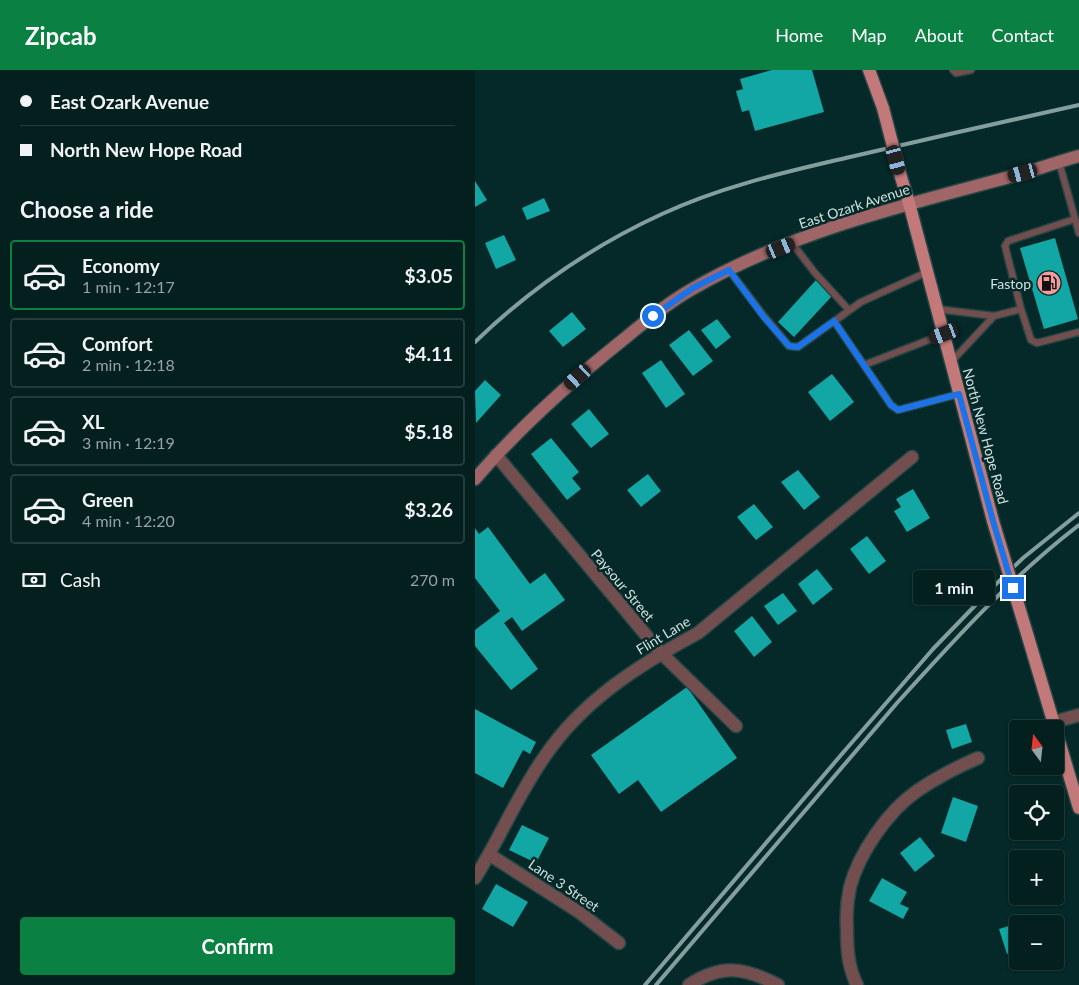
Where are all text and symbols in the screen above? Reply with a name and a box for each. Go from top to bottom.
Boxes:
text: Zipcab [25,21,97,50]
text: Home [775,24,823,46]
text: Map [851,24,887,46]
text: About [915,24,964,46]
text: Contact [992,24,1054,46]
text: East Ozark Avenue [50,90,209,113]
text: North New Hope Road [50,138,242,161]
car [884,144,907,176]
car [1006,162,1039,184]
street label: East Ozark Avenue [796,180,912,232]
text: Choose a ride [20,196,154,223]
car [764,235,797,261]
icon: car [22,253,67,298]
text: Economy [82,254,160,277]
text: $3.05 [404,264,453,287]
fuel station icon: Fastop [1036,270,1062,296]
place label: Fastop [990,275,1031,292]
text: 1 min · 12:17 [82,277,175,296]
route start [642,305,664,327]
car [927,322,960,346]
icon: car [22,331,67,376]
text: Comfort [82,332,153,355]
text: $4.11 [404,342,453,365]
text: 2 min · 12:18 [82,355,175,374]
car [561,361,594,393]
street label: North New Hope Road [960,366,1012,506]
icon: car [22,409,67,454]
text: XL [82,410,105,433]
text: $5.18 [404,420,453,443]
text: 3 min · 12:19 [82,433,175,452]
icon: car [22,487,67,532]
text: Green [82,488,133,511]
text: $3.26 [404,498,453,521]
text: 4 min · 12:20 [82,511,175,530]
street label: Paysour Street [588,545,658,625]
icon: cash [20,566,48,594]
text: Cash [60,568,101,591]
text: 270 m [410,570,455,589]
callout: 1 min [913,570,995,606]
route end [1002,577,1024,599]
text: 1 min [934,578,974,597]
street label: Flint Lane [633,612,693,658]
north arrow [1009,720,1064,775]
map controls [1009,720,1064,970]
button: locate [1009,785,1064,840]
button: + [1009,850,1064,905]
street label: Lane 3 Street [525,855,603,915]
button: − [1009,915,1064,970]
button: Confirm [20,917,455,975]

